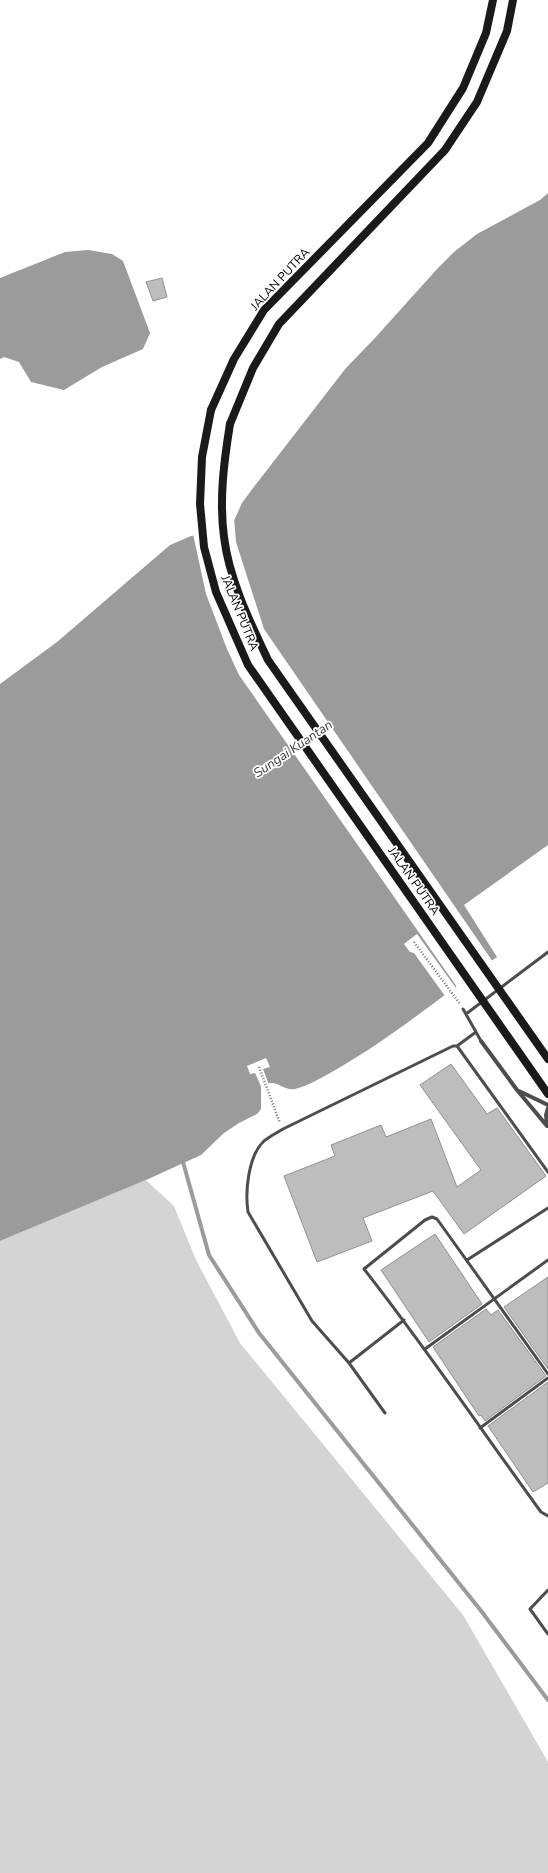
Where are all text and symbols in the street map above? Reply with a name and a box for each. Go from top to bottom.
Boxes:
street label: JALAN PUTRA [246,244,313,314]
street label: JALAN PUTRA [217,572,262,653]
water label: Sungai Kuantan [250,716,336,782]
street label: JALAN PUTRA [384,843,444,918]

